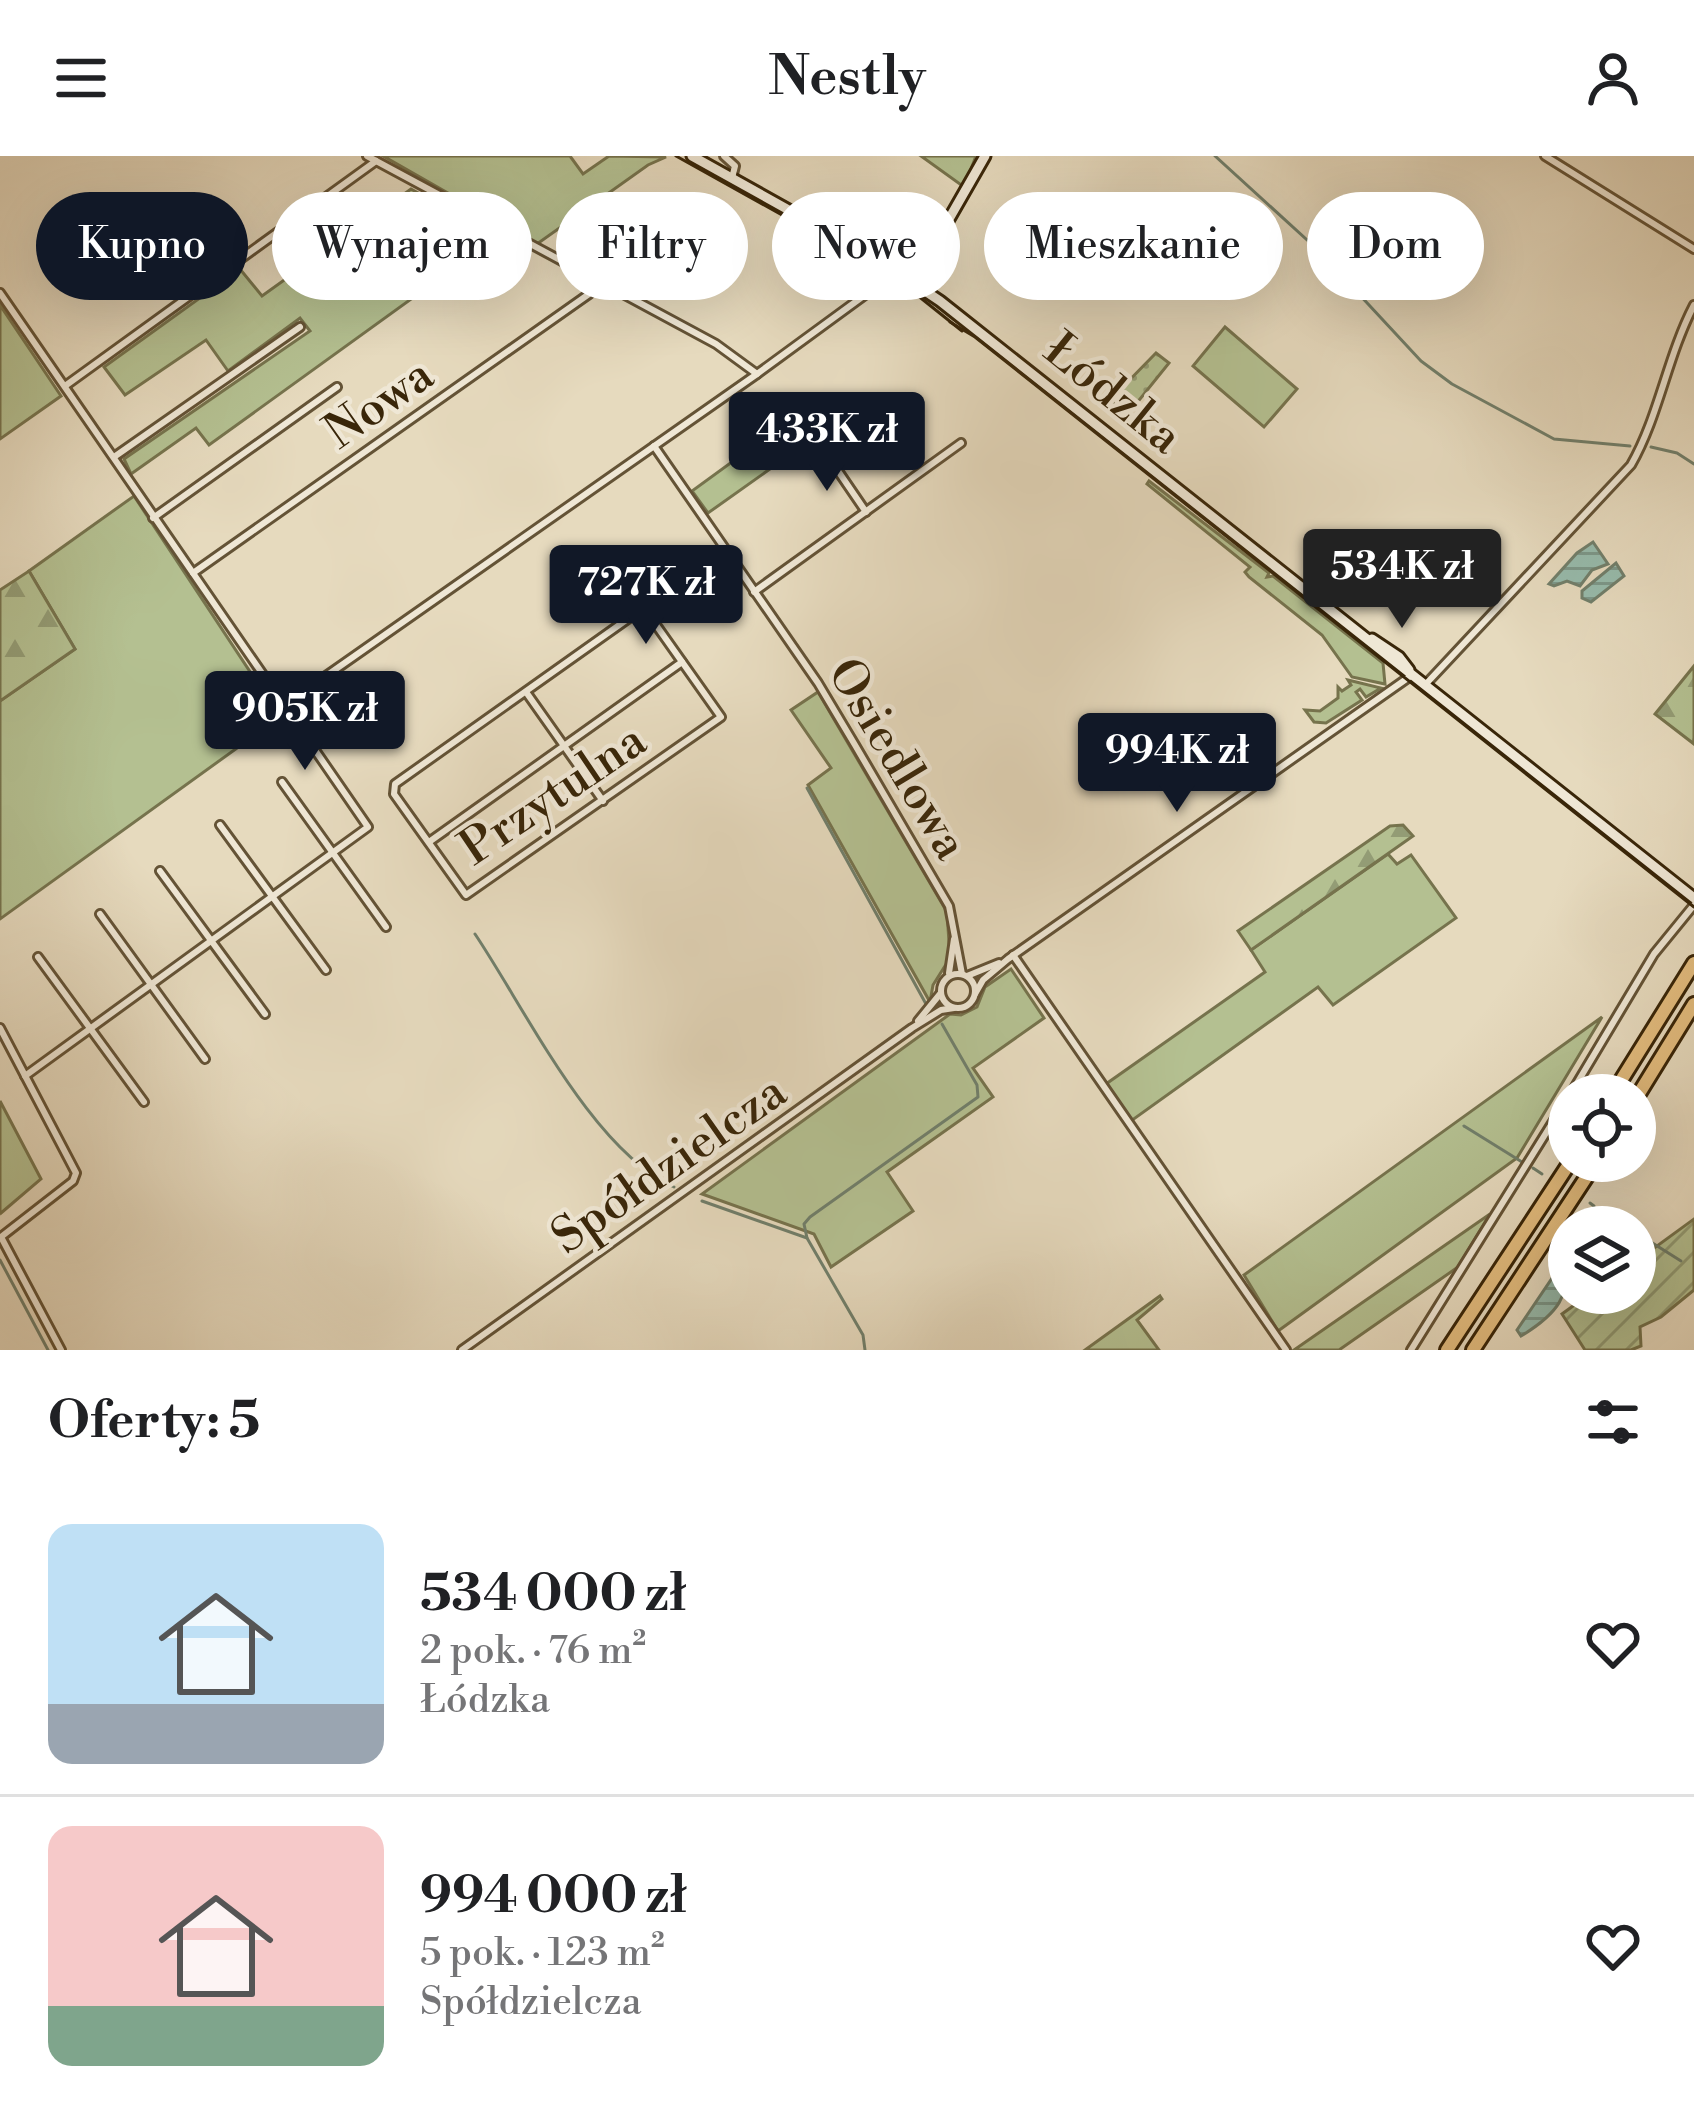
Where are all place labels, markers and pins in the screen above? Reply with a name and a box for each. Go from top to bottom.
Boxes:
pin: 433K zł [716,392,938,494]
pin: 534K zł [1291,529,1513,631]
pin: 727K zł [535,545,757,647]
pin: 905K zł [194,671,416,773]
pin: 994K zł [1066,713,1288,815]

